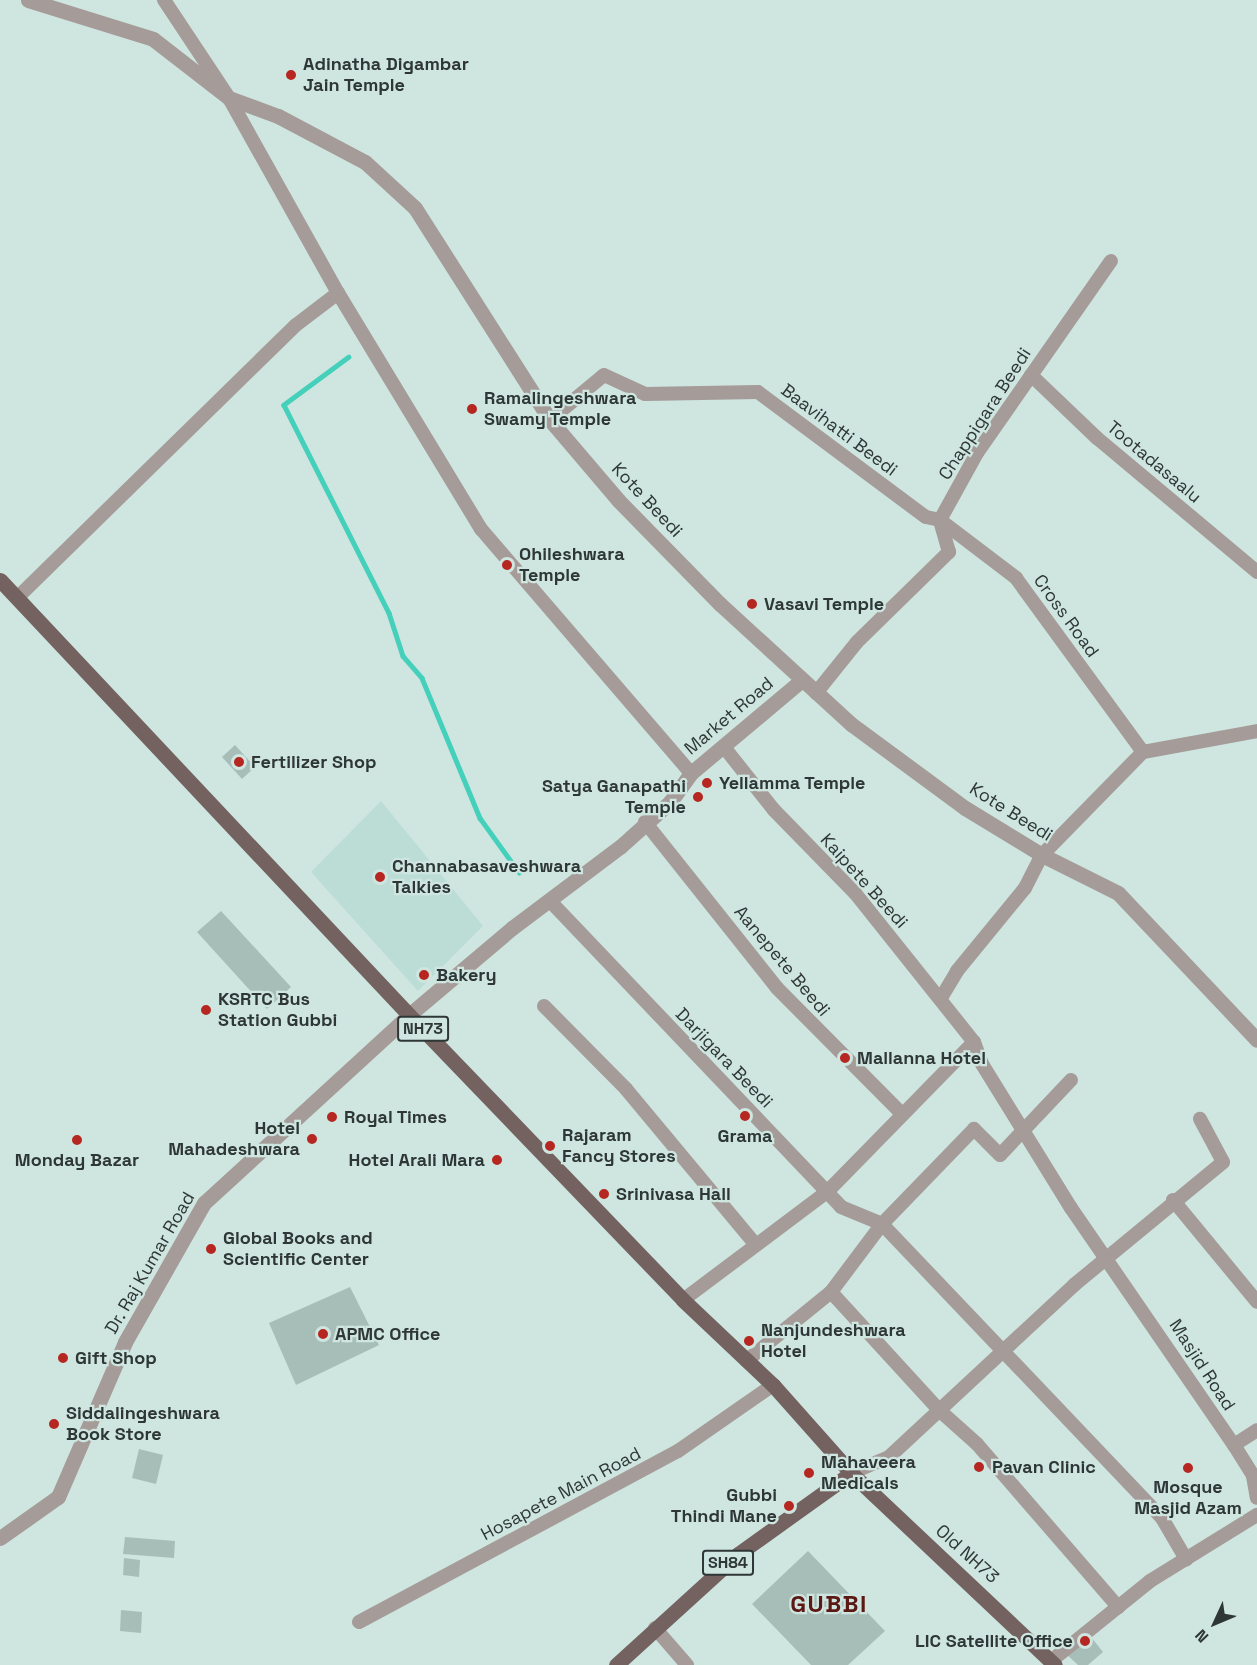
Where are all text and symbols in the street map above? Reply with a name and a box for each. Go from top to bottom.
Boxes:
place label: Adinatha Digambar Jain Temple [303,54,469,97]
marker: Adinatha Digambar Jain Temple [284,68,298,82]
street label: Chappigara Beedi [934,344,1036,484]
street label: Baavihatti Beedi [777,379,901,481]
place label: Ramalingeshwara Swamy Temple [484,388,636,430]
marker: Ramalingeshwara Swamy Temple [465,402,479,416]
street label: Tootadasaalu [1102,416,1206,508]
street label: Kote Beedi [607,458,687,542]
place label: Ohileshwara Temple [519,544,625,586]
marker: Ohileshwara Temple [500,558,514,572]
street label: Cross Road [1029,570,1103,662]
place label: Vasavi Temple [764,593,885,615]
marker: Vasavi Temple [745,597,759,611]
street label: Market Road [680,673,778,759]
place label: Fertilizer Shop [251,751,376,773]
marker: Fertilizer Shop [232,755,246,769]
place label: Yellamma Temple [719,772,866,794]
place label: Satya Ganapathi Temple [542,776,686,818]
marker: Yellamma Temple [700,776,714,790]
street label: Kote Beedi [965,778,1057,846]
marker: Satya Ganapathi Temple [691,790,705,804]
street label: Kaipete Beedi [816,829,912,933]
place label: Channabasaveshwara Talkies [392,856,581,898]
marker: Channabasaveshwara Talkies [373,870,387,884]
street label: Aanepete Beedi [729,901,835,1021]
place label: Bakery [436,964,497,986]
marker: Bakery [417,968,431,982]
place label: KSRTC Bus Station Gubbi [218,989,337,1032]
marker: KSRTC Bus Station Gubbi [199,1003,213,1017]
street label: Darjigara Beedi [671,1004,777,1112]
road number: NH73 [396,1016,450,1042]
place label: Mallanna Hotel [857,1047,986,1069]
marker: Mallanna Hotel [838,1051,852,1065]
place label: Royal Times [344,1106,448,1128]
marker: Grama [738,1109,752,1123]
marker: Royal Times [325,1110,339,1124]
place label: Hotel Mahadeshwara [168,1118,300,1160]
place label: Rajaram Fancy Stores [562,1125,676,1168]
place label: Grama [717,1125,773,1147]
marker: Hotel Mahadeshwara [305,1132,319,1146]
marker: Monday Bazar [70,1133,84,1147]
marker: Rajaram Fancy Stores [543,1139,557,1153]
place label: Monday Bazar [15,1149,139,1171]
place label: Hotel Arali Mara [348,1149,485,1171]
marker: Hotel Arali Mara [490,1153,504,1167]
place label: Srinivasa Hall [616,1183,731,1205]
marker: Srinivasa Hall [597,1187,611,1201]
street label: Dr. Raj Kumar Road [100,1188,200,1338]
place label: Global Books and Scientific Center [223,1228,373,1270]
marker: Global Books and Scientific Center [204,1242,218,1256]
street label: Masjid Road [1164,1315,1240,1415]
place label: Nanjundeshwara Hotel [761,1320,906,1362]
place label: APMC Office [335,1323,440,1345]
marker: APMC Office [316,1327,330,1341]
marker: Nanjundeshwara Hotel [742,1334,756,1348]
place label: Gift Shop [75,1347,157,1369]
marker: Gift Shop [56,1351,70,1365]
place label: Siddalingeshwara Book Store [66,1403,220,1446]
marker: Siddalingeshwara Book Store [47,1417,61,1431]
street label: Hosapete Main Road [477,1443,645,1545]
place label: Mahaveera Medicals [821,1452,916,1494]
place label: Pavan Clinic [992,1456,1096,1478]
marker: Pavan Clinic [970,1458,988,1476]
marker: Mosque Masjid Azam [1181,1461,1195,1475]
marker: Mahaveera Medicals [802,1466,816,1480]
place label: Mosque Masjid Azam [1134,1477,1242,1520]
place label: Gubbi Thindi Mane [671,1485,777,1528]
marker: Gubbi Thindi Mane [782,1499,796,1513]
street label: Old NH73 [931,1520,1003,1588]
road number: SH84 [701,1550,755,1576]
district label: GUBBI [790,1590,868,1618]
north arrow [1185,1593,1245,1653]
text: N [1190,1625,1213,1647]
place label: LIC Satellite Office [915,1630,1073,1652]
marker: LIC Satellite Office [1078,1634,1092,1648]

